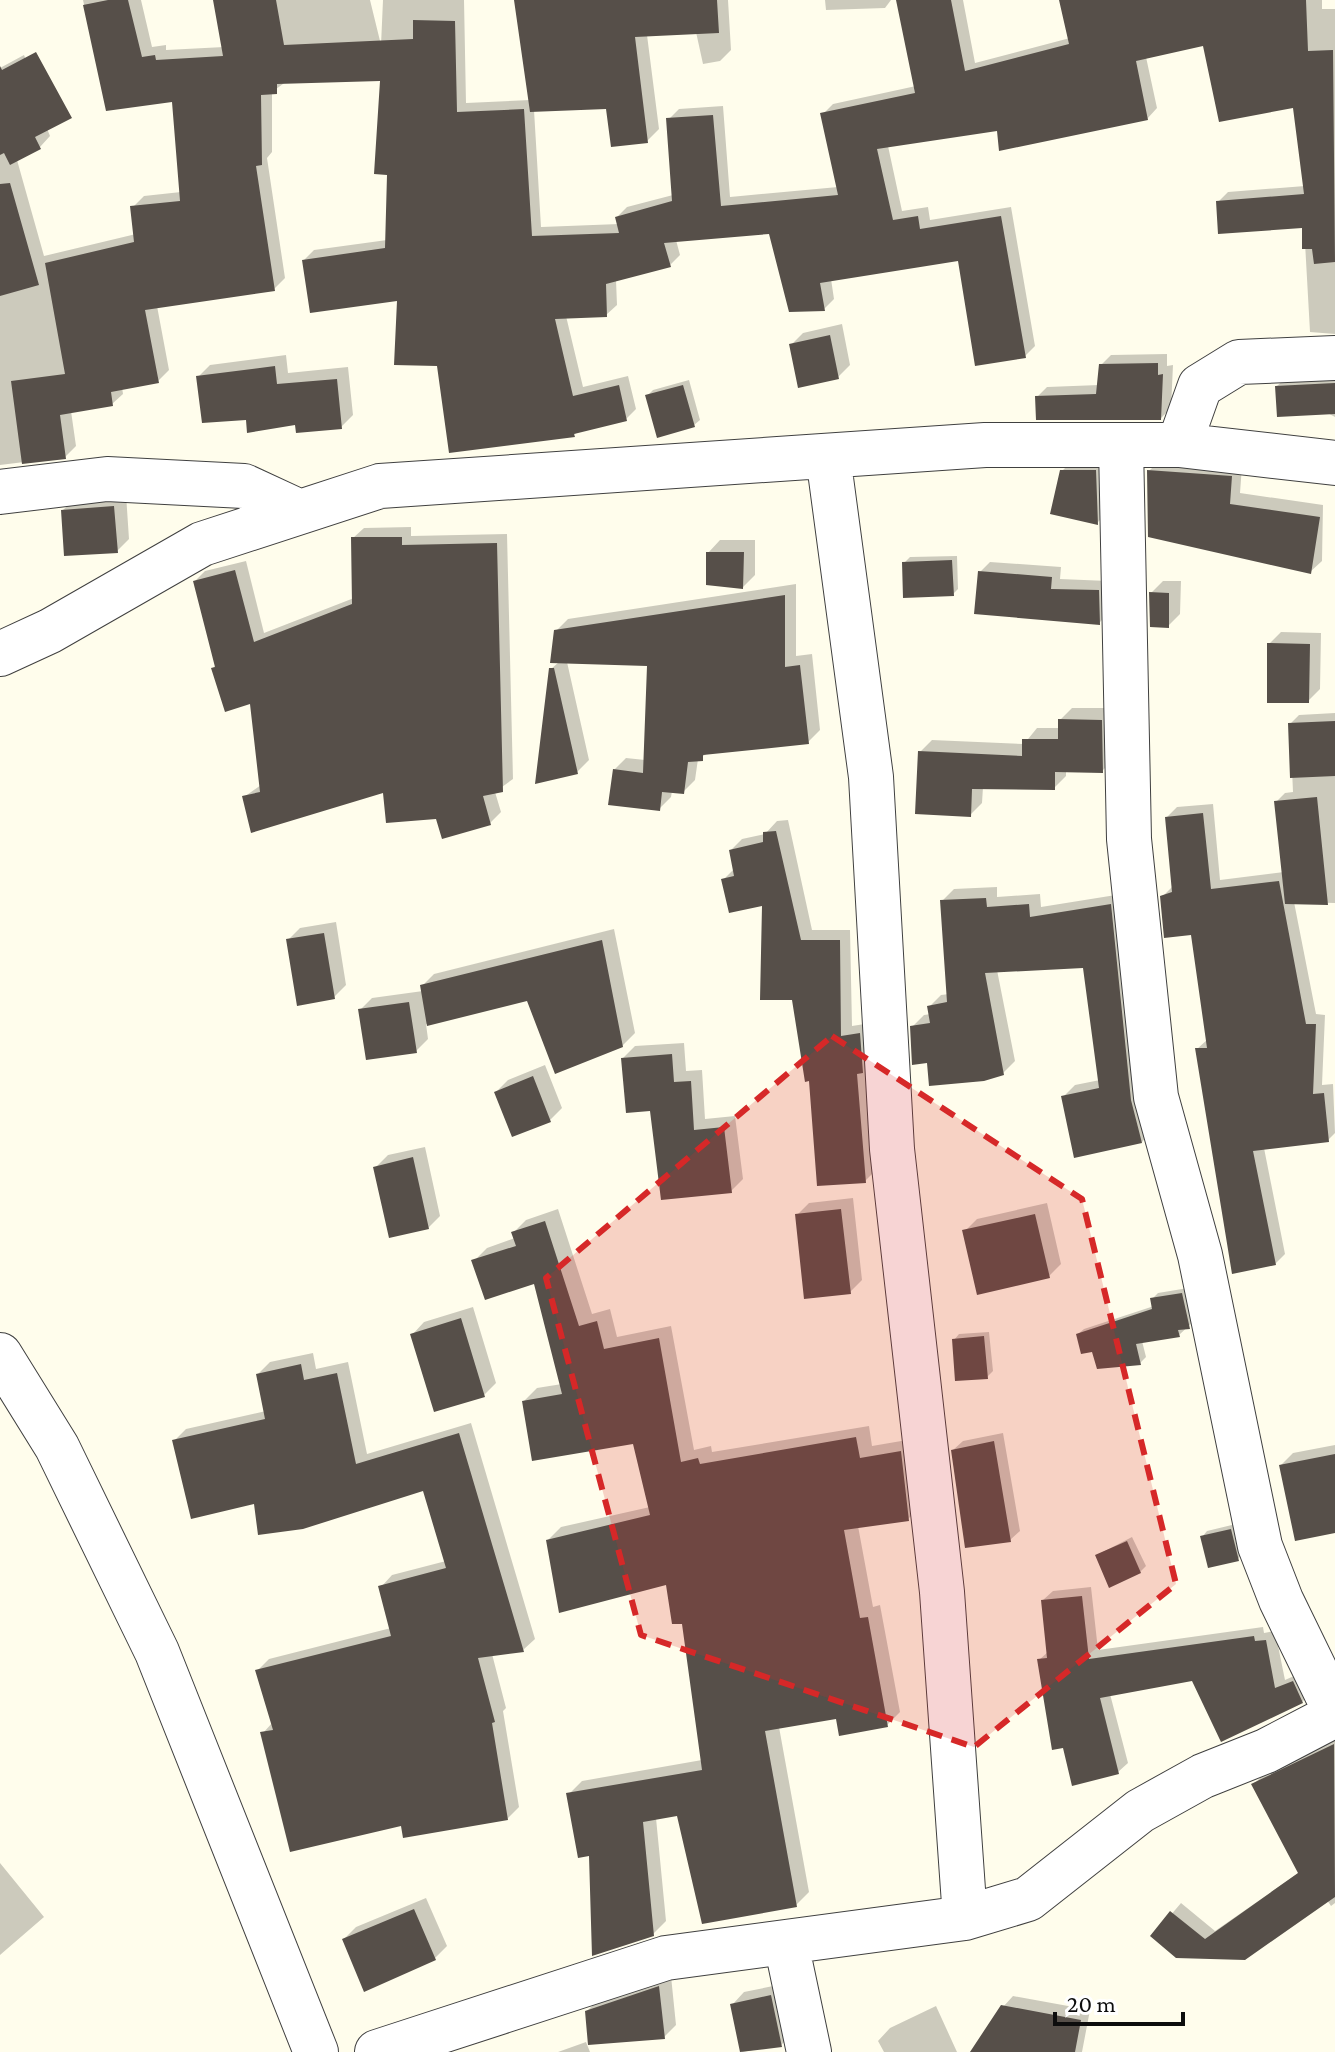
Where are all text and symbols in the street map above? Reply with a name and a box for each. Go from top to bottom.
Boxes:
scale bar [1055,1976,1183,2026]
text: 20 m [1067,1990,1116,2017]

